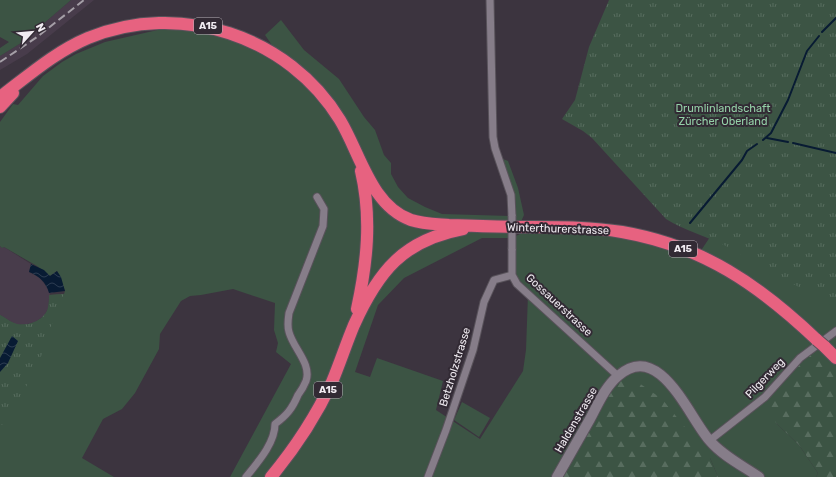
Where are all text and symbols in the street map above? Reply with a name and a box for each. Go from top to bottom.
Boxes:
north arrow [12,12,52,52]
road number: A15 [194,18,222,34]
text: N [33,21,48,34]
park label: Drumlinlandschaft Zürcher Oberland [675,102,771,128]
street label: Winterthurerstrasse [507,221,609,237]
road number: A15 [669,241,697,257]
street label: Gossauerstrasse [523,271,595,339]
street label: Betzholzstrasse [437,326,473,408]
street label: Pilgerweg [743,355,787,401]
road number: A15 [314,382,342,398]
street label: Haldenstrasse [552,385,600,455]

